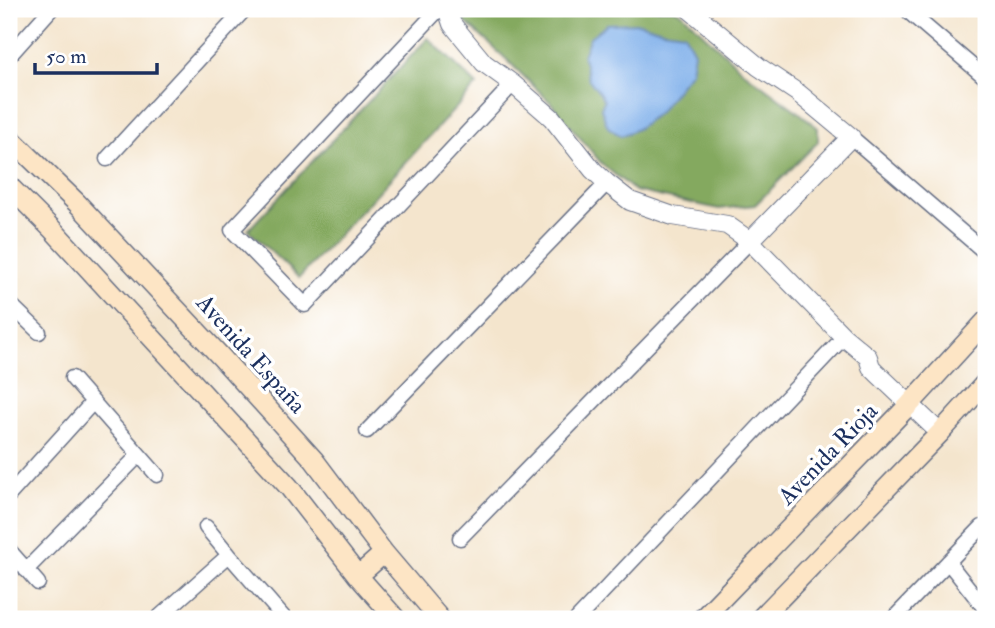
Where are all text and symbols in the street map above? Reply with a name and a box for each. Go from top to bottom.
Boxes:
scale bar [35,32,158,76]
text: 50 m [46,43,87,70]
street label: Avenida España [189,287,313,421]
street label: Avenida Rioja [771,395,885,512]

